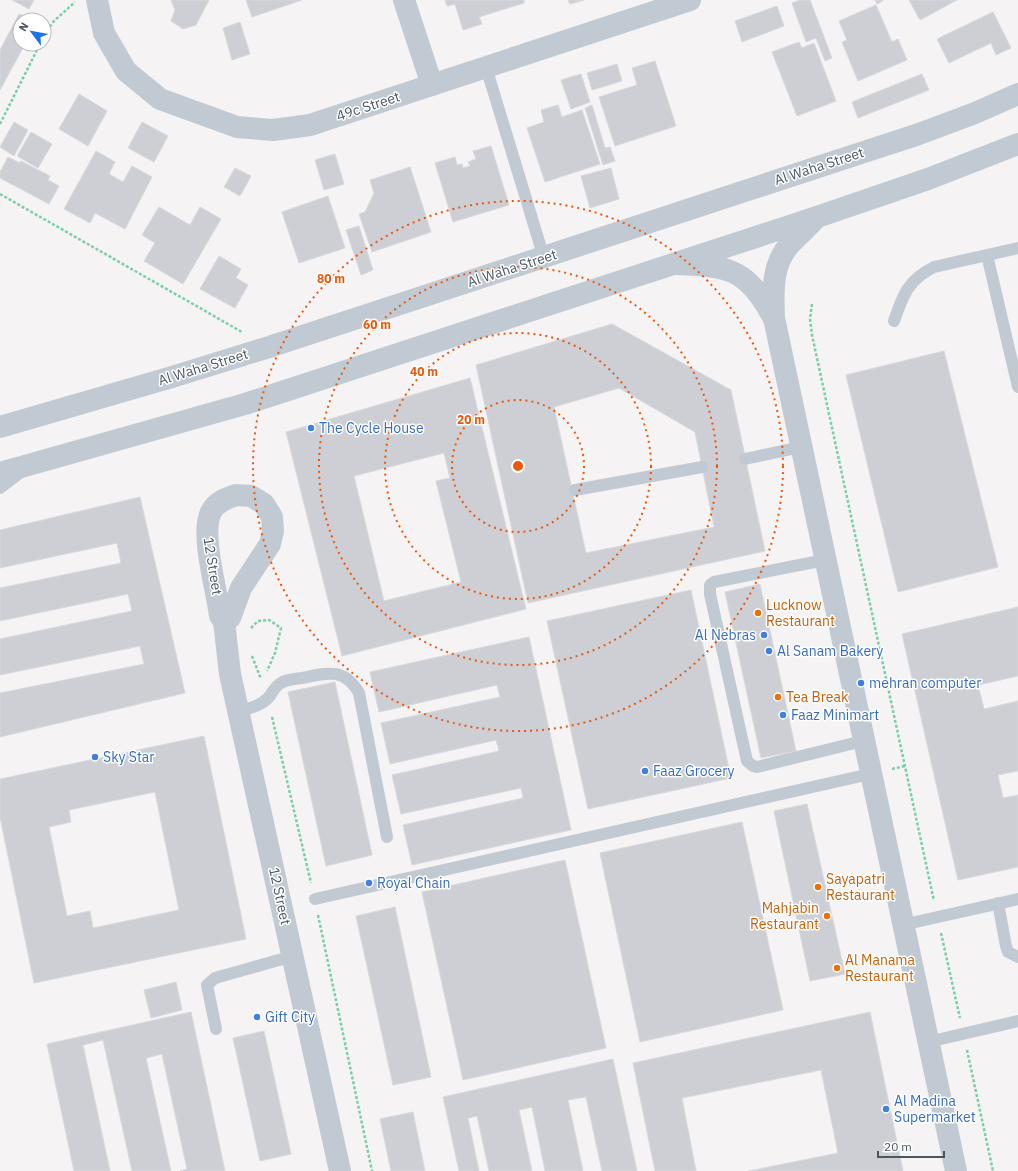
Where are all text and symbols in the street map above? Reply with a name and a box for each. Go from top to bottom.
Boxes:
north arrow [12,12,52,52]
text: N [15,20,32,34]
street label: 49c Street [334,87,402,125]
street label: Al Waha Street [772,143,866,189]
street label: Al Waha Street [465,245,559,291]
text: 80 m [317,271,345,286]
text: 60 m [363,317,391,332]
street label: Al Waha Street [156,345,250,389]
text: 40 m [410,364,438,379]
text: 20 m [457,412,485,427]
place label: The Cycle House [319,419,424,437]
marker: The Cycle House [306,423,316,433]
centre of rings [511,459,525,473]
street label: 12 Street [200,536,226,596]
place label: Lucknow Restaurant [766,596,835,630]
marker: Lucknow Restaurant [753,608,763,618]
place label: Al Nebras [695,626,756,644]
marker: Al Nebras [759,630,769,640]
place label: Al Sanam Bakery [777,642,883,660]
marker: Al Sanam Bakery [764,646,774,656]
place label: mehran computer [869,674,981,692]
marker: mehran computer [856,678,866,688]
place label: Tea Break [786,688,849,706]
marker: Tea Break [773,692,783,702]
place label: Faaz Minimart [791,706,879,724]
marker: Faaz Minimart [778,710,788,720]
place label: Sky Star [103,748,154,766]
marker: Sky Star [90,752,100,762]
place label: Faaz Grocery [653,762,735,780]
marker: Faaz Grocery [640,766,650,776]
street label: 12 Street [265,866,295,927]
place label: Sayapatri Restaurant [826,870,895,904]
place label: Royal Chain [377,874,450,892]
marker: Royal Chain [364,878,374,888]
marker: Sayapatri Restaurant [813,882,823,892]
place label: Mahjabin Restaurant [750,899,819,933]
marker: Mahjabin Restaurant [822,911,832,921]
place label: Al Manama Restaurant [845,951,916,985]
marker: Al Manama Restaurant [832,963,842,973]
place label: Gift City [265,1008,315,1026]
marker: Gift City [252,1012,262,1022]
place label: Al Madina Supermarket [894,1092,976,1126]
marker: Al Madina Supermarket [881,1104,891,1114]
scale bar [878,1133,944,1159]
text: 20 m [884,1139,912,1154]

